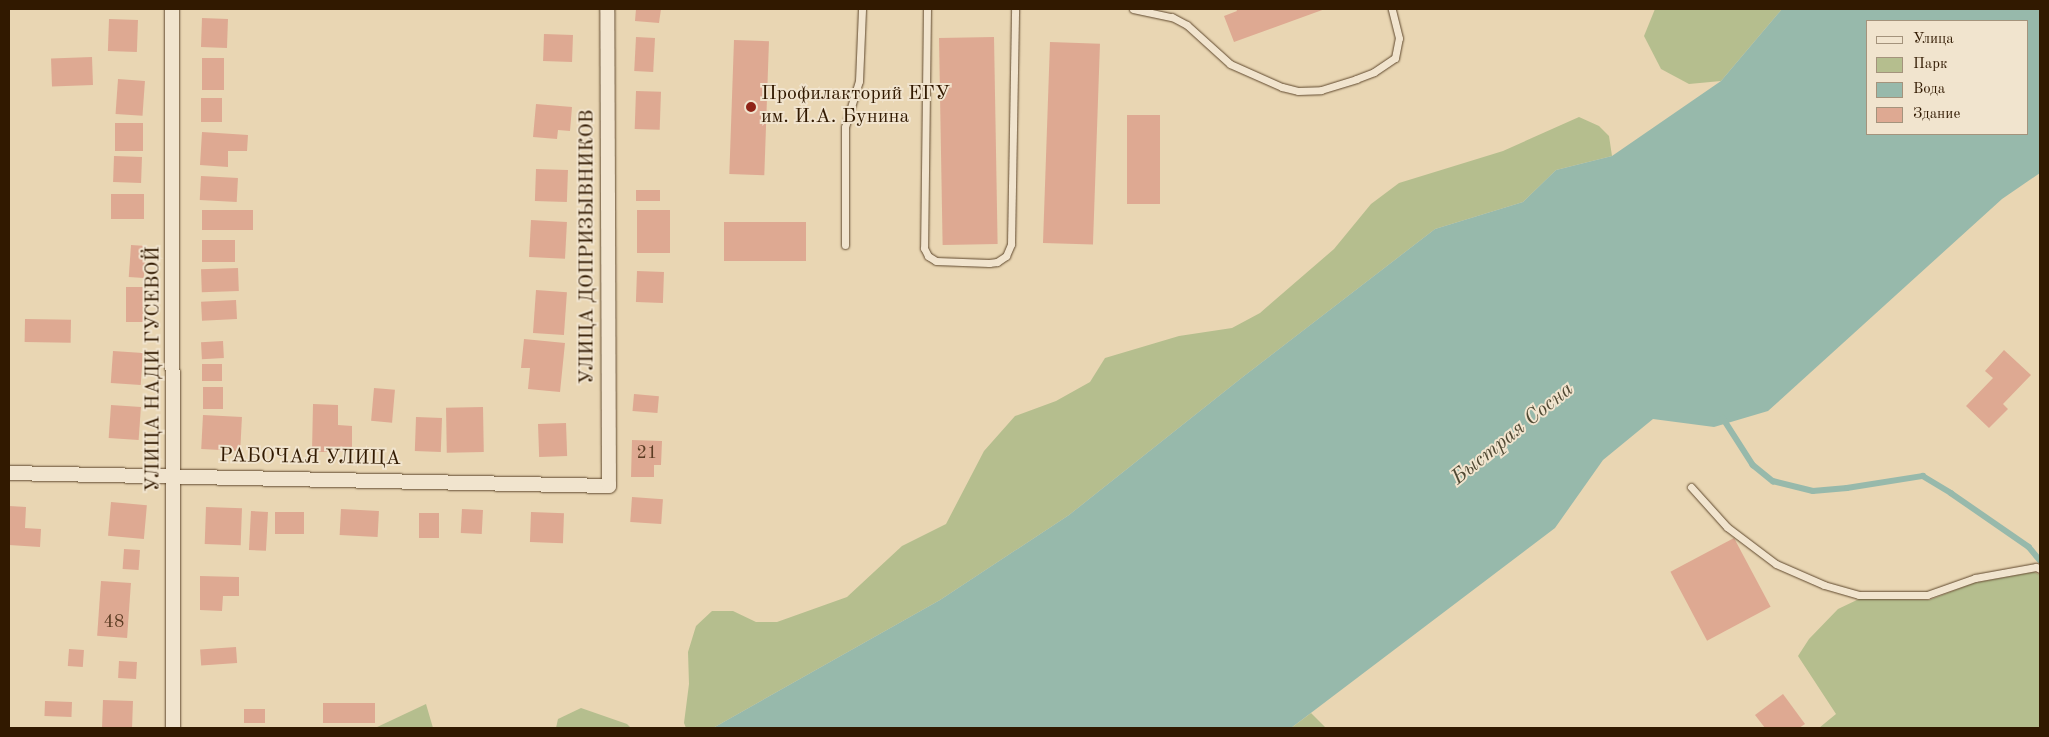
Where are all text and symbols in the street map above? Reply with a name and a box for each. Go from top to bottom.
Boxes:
legend [1866,20,2029,135]
text: Улица [1913,32,1954,47]
text: Парк [1913,57,1948,72]
text: Вода [1913,82,1945,97]
place label: Профилакторий ЕГУ им. И.А. Бунина [761,83,950,130]
marker: Профилакторий ЕГУ им. И.А. Бунина [745,101,757,113]
text: Здание [1913,107,1960,122]
street label: УЛИЦА ДОПРИЗЫВНИКОВ [576,110,600,384]
street label: УЛИЦА НАДИ ГУСЕВОЙ [142,246,166,492]
water label: Быстрая Сосна [1447,377,1579,491]
house number: 21 [637,442,657,464]
street label: РАБОЧАЯ УЛИЦА [219,444,401,472]
house number: 48 [104,611,124,633]

